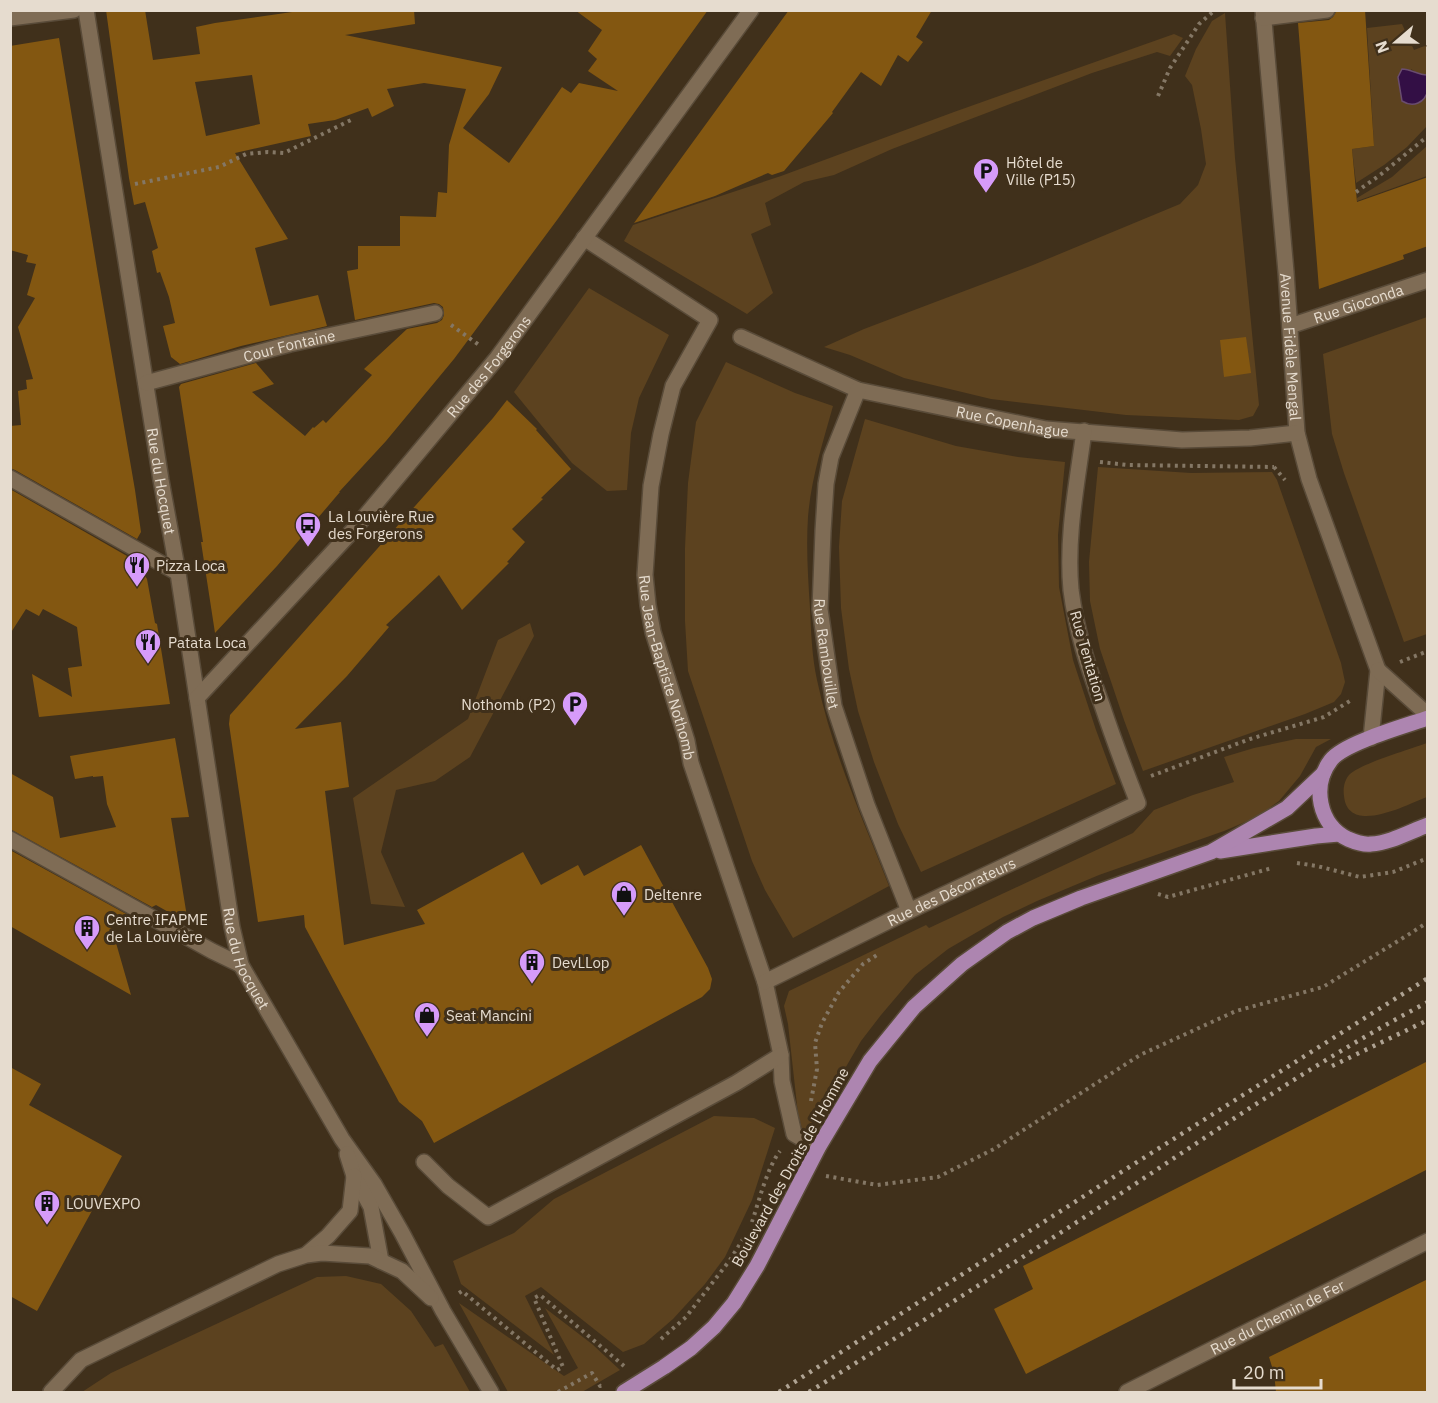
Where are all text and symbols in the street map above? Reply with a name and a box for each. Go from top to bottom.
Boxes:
north arrow [1366,12,1426,72]
text: N [1371,38,1393,56]
place label: Hôtel de Ville (P15) [1006,153,1076,189]
parking icon: Hôtel de Ville (P15) [971,156,1001,194]
street label: Avenue Fidèle Mengal [1277,273,1306,421]
street label: Rue Gioconda [1311,279,1406,327]
street label: Rue des Forgerons [442,311,535,421]
street label: Cour Fontaine [241,325,337,366]
street label: Rue Copenhague [954,401,1069,440]
street label: Rue du Hocquet [143,426,180,536]
place label: La Louvière Rue des Forgerons [328,507,434,543]
bus stop icon: La Louvière Rue des Forgerons [293,510,323,548]
restaurant icon: Pizza Loca [122,550,152,588]
place label: Pizza Loca [156,556,226,575]
street label: Rue Jean-Baptiste Nothomb [636,574,700,762]
street label: Rue Rambouillet [810,598,844,712]
street label: Rue Tentation [1066,608,1110,704]
restaurant icon: Patata Loca [133,627,163,665]
place label: Patata Loca [168,633,246,652]
parking icon: Nothomb (P2) [560,689,590,727]
place label: Nothomb (P2) [461,695,556,714]
street label: Rue des Décorateurs [884,853,1018,930]
shop icon: Deltenre [609,879,639,917]
place label: Deltenre [644,885,702,904]
street label: Rue du Hocquet [220,906,274,1012]
place label: Centre IFAPME de La Louvière [106,910,208,946]
building icon: Centre IFAPME de La Louvière [72,913,102,951]
building icon: DevLLop [517,947,547,985]
place label: DevLLop [552,953,610,972]
shop icon: Seat Mancini [412,1000,442,1038]
place label: Seat Mancini [446,1006,532,1025]
street label: Boulevard des Droits de l'Homme [727,1064,853,1270]
building icon: LOUVEXPO [32,1188,62,1226]
place label: LOUVEXPO [66,1194,141,1213]
street label: Rue du Chemin de Fer [1207,1275,1348,1358]
scale bar [1234,1352,1321,1390]
text: 20 m [1243,1361,1285,1384]

